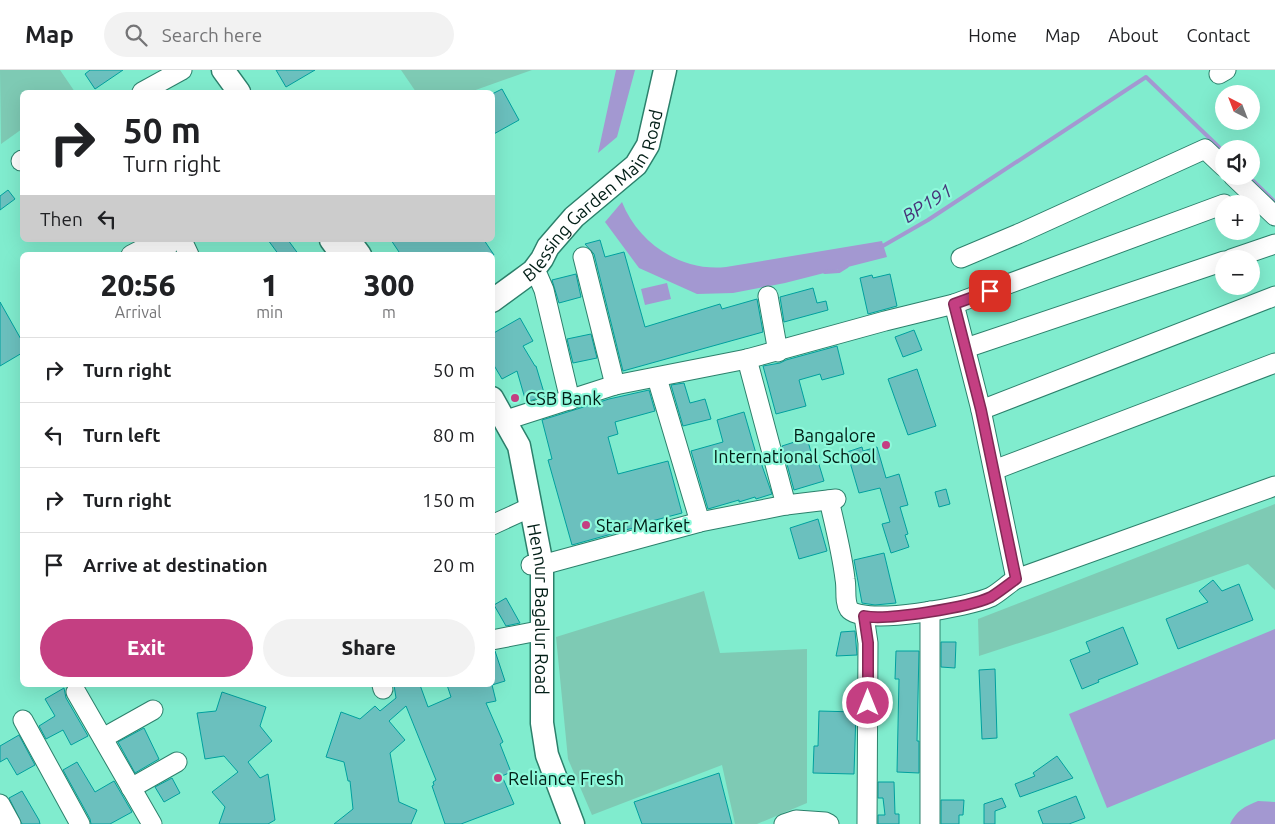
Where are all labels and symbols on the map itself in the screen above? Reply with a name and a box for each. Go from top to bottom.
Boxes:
north arrow [1215,85,1260,130]
street label: Blessing Garden Main Road [519,107,666,285]
water label: BP191 [898,179,956,227]
pin [969,270,1011,312]
place label: CSB Bank [525,388,601,408]
marker: CSB Bank [509,392,521,404]
place label: Bangalore International School [714,425,876,466]
marker: Bangalore International School [880,439,892,451]
place label: Star Market [596,515,690,535]
marker: Star Market [580,519,592,531]
street label: Hennur Bagalur Road [524,522,552,695]
position arrow [841,676,893,728]
place label: Reliance Fresh [508,768,624,788]
marker: Reliance Fresh [492,772,504,784]

